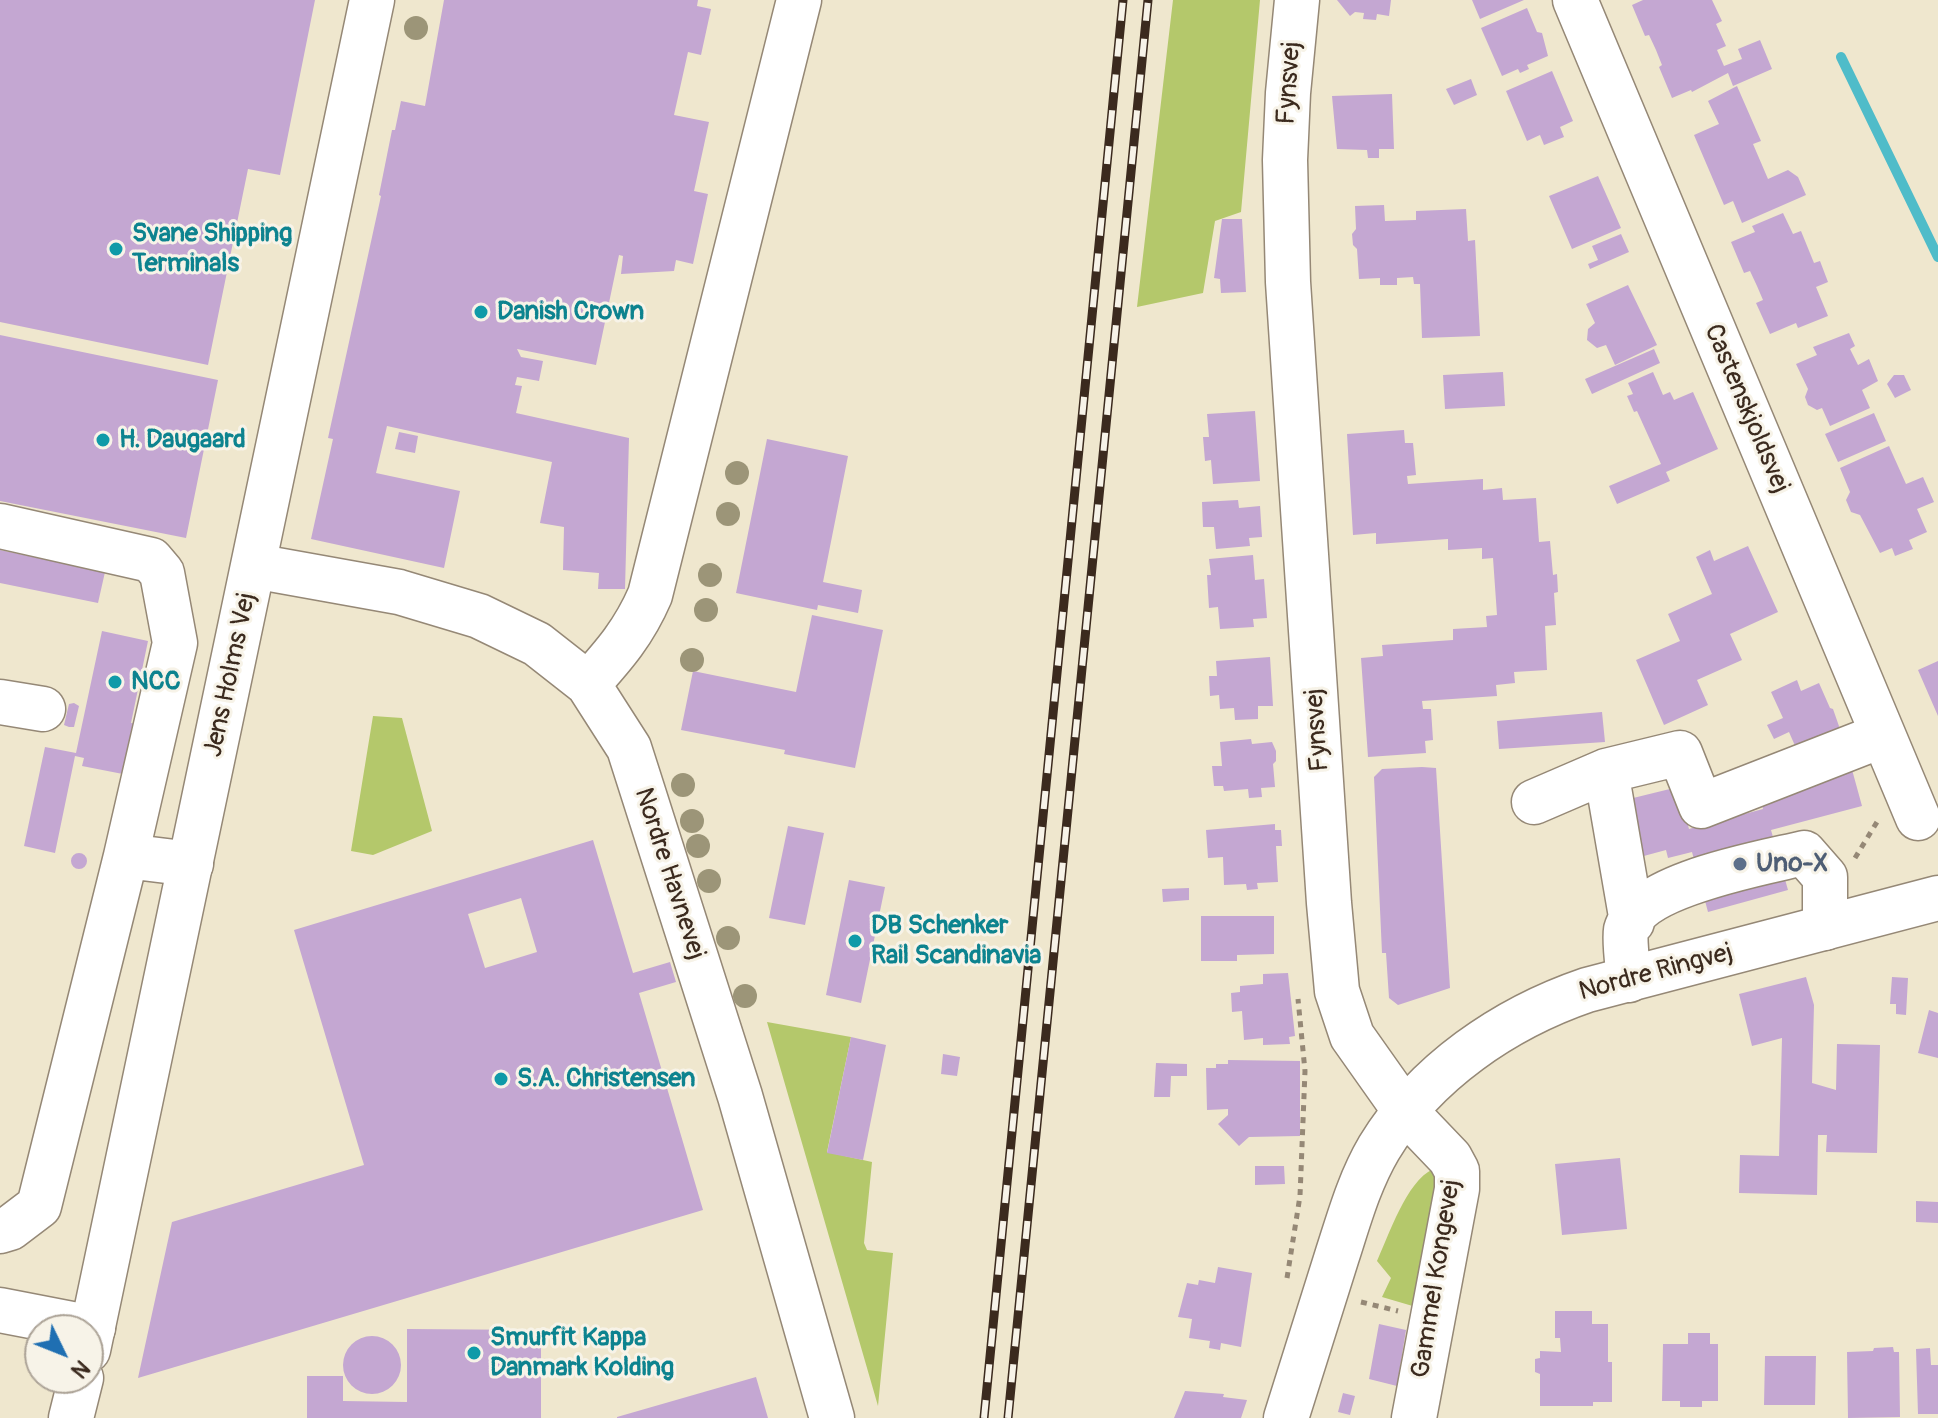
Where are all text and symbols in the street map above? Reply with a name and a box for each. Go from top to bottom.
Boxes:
street label: Fynsvej [1272,40,1308,126]
place label: Svane Shipping Terminals [132,218,292,280]
marker: Svane Shipping Terminals [107,240,125,258]
place label: Danish Crown [497,296,644,328]
marker: Danish Crown [472,303,490,321]
street label: Castenskjoldsvej [1696,320,1796,498]
place label: H. Daugaard [119,424,246,456]
marker: H. Daugaard [94,431,112,449]
street label: Jens Holms Vej [198,590,264,760]
place label: NCC [131,666,181,698]
marker: NCC [106,673,124,691]
street label: Fynsvej [1300,687,1336,773]
street label: Nordre Havnevej [627,784,711,964]
place label: Uno-X [1756,848,1828,880]
marker: Uno-X [1731,855,1749,873]
place label: DB Schenker Rail Scandinavia [871,910,1041,972]
marker: DB Schenker Rail Scandinavia [846,932,864,950]
street label: Nordre Ringvej [1576,937,1736,1009]
place label: S.A. Christensen [517,1063,695,1095]
marker: S.A. Christensen [492,1070,510,1088]
street label: Gammel Kongevej [1406,1177,1468,1381]
north arrow [24,1314,104,1394]
place label: Smurfit Kappa Danmark Kolding [490,1322,674,1384]
marker: Smurfit Kappa Danmark Kolding [465,1344,483,1362]
text: N [65,1354,95,1384]

